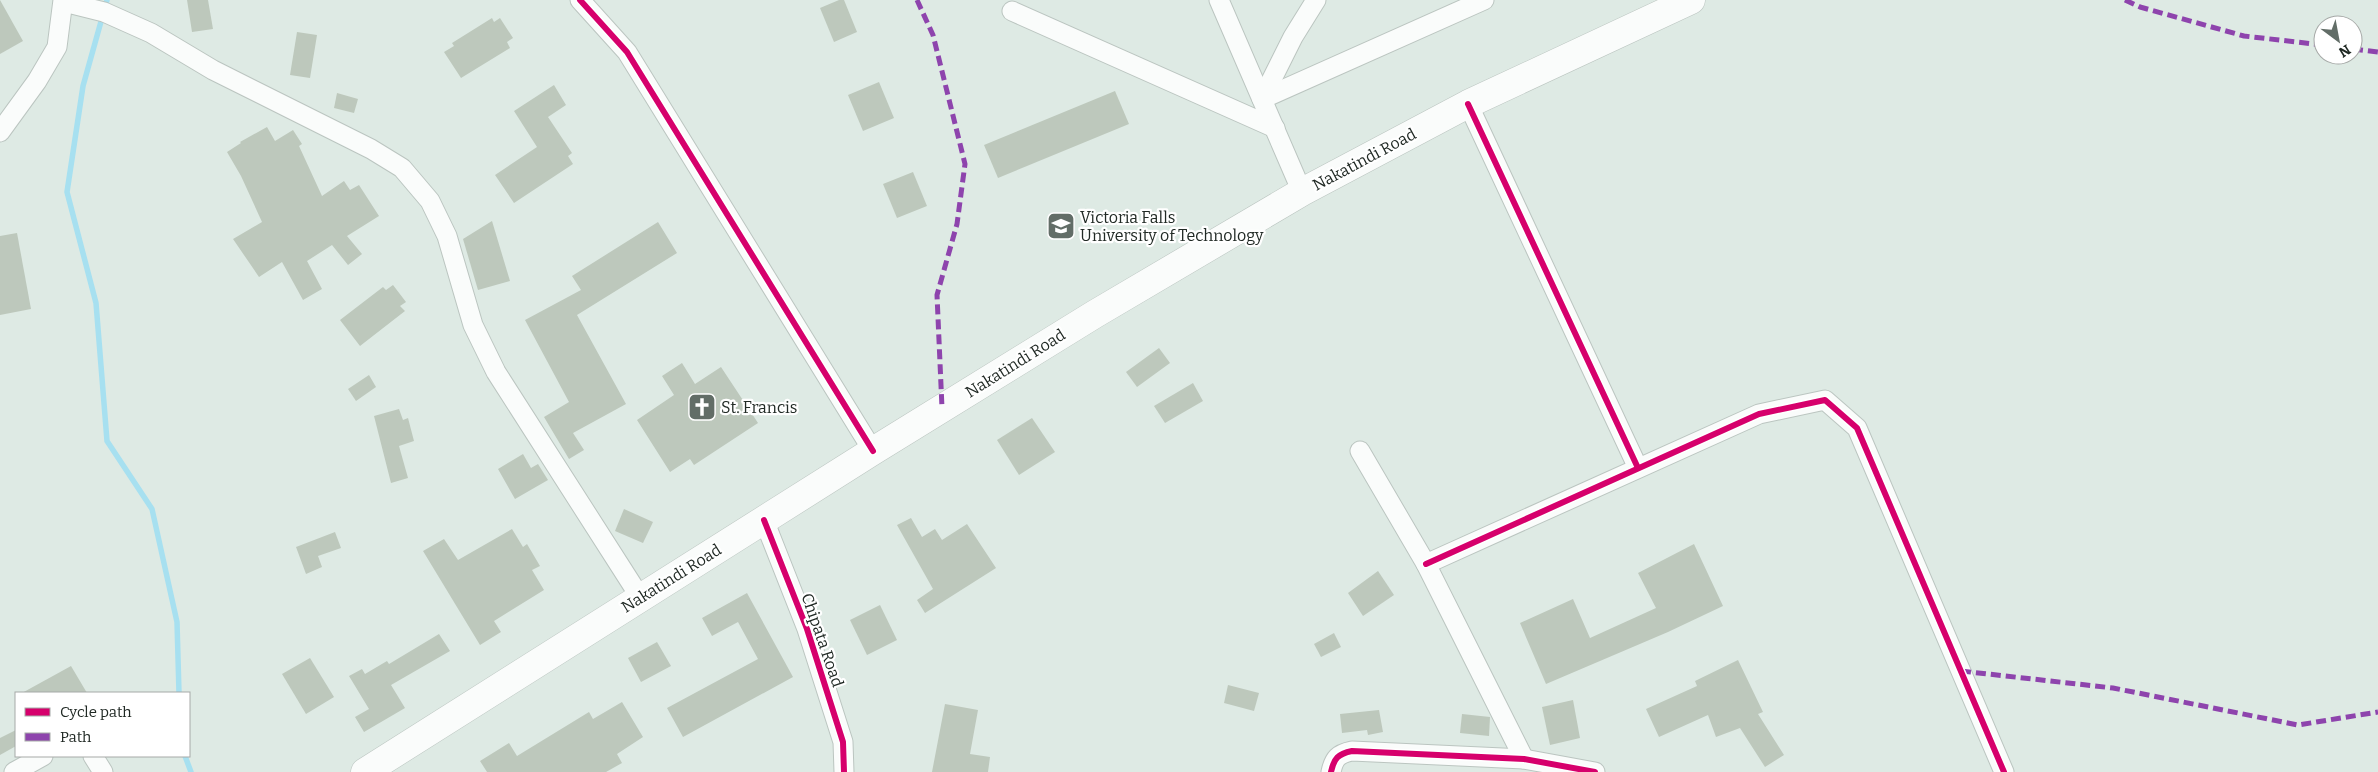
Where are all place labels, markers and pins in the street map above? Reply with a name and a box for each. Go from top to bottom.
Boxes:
place label: Victoria Falls University of Technology [1080,208,1264,245]
school or university icon: Victoria Falls University of Technology [1046,211,1076,241]
church icon: St. Francis [687,392,717,422]
place label: St. Francis [721,398,797,417]

